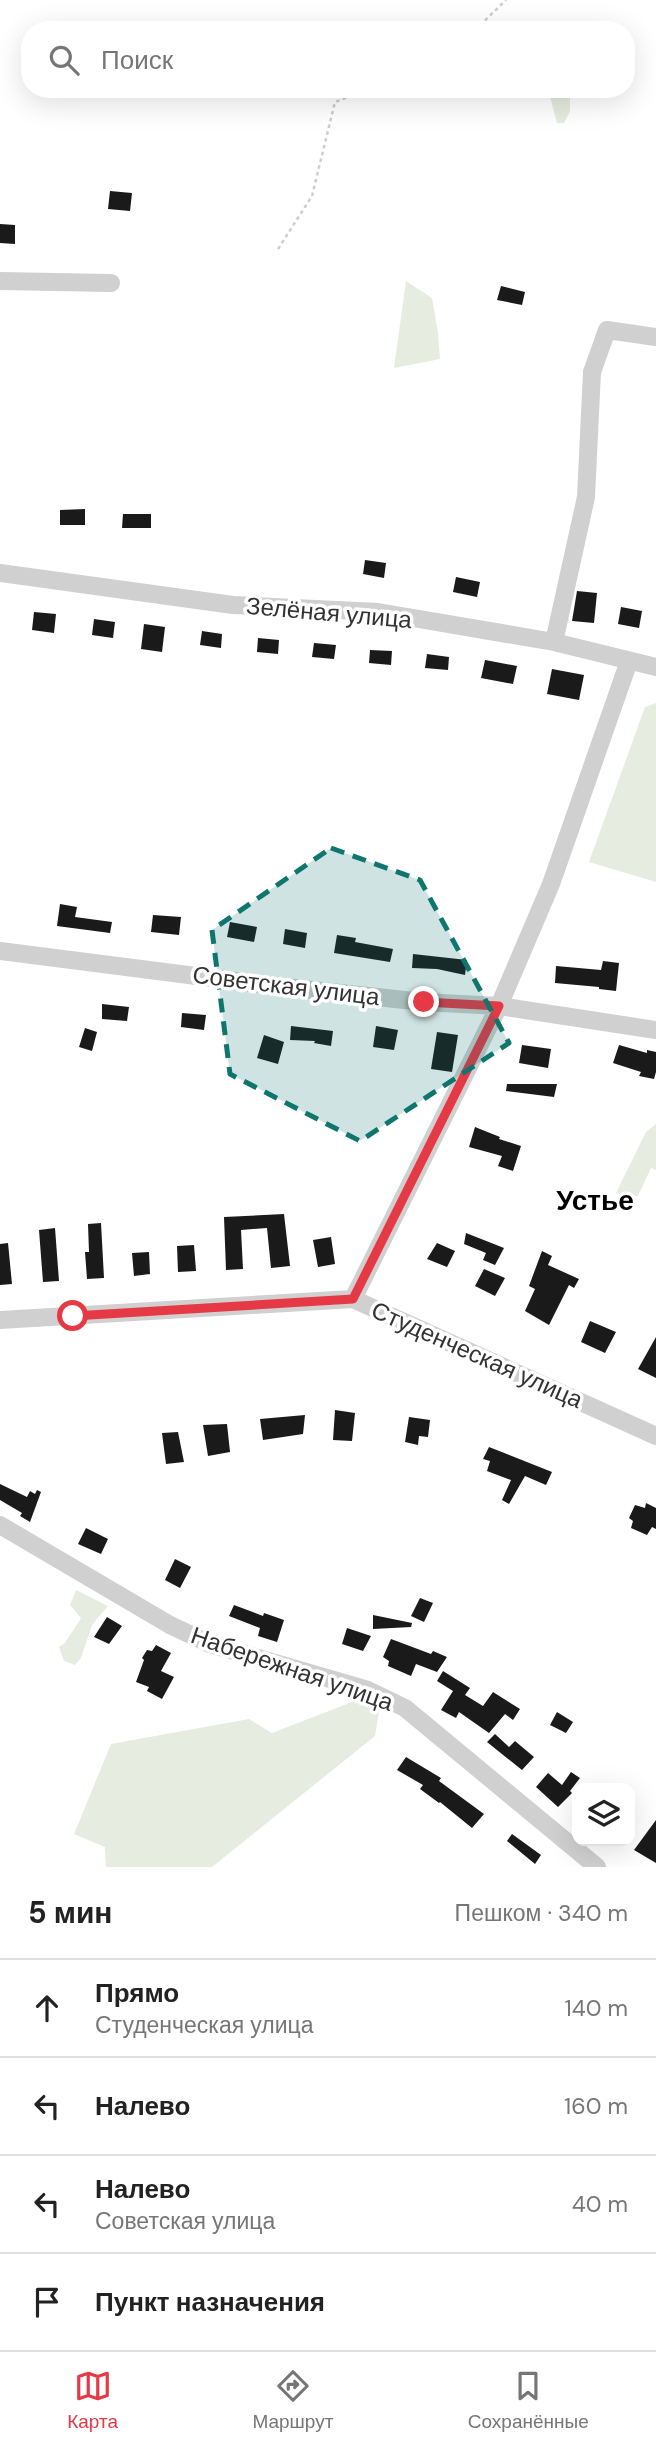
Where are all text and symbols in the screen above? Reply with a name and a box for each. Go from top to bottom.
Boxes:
search box [21,21,635,98]
icon: search [45,41,83,79]
text: Поиск [101,43,173,77]
street label: Зелёная улица [245,590,414,635]
street label: Советская улица [191,959,382,1012]
route end [408,986,439,1017]
district label: Устье [556,1182,634,1219]
street label: Студенческая улица [367,1294,588,1415]
route start [57,1300,88,1331]
street label: Набережная улица [187,1619,398,1718]
map controls [572,1783,635,1846]
button: layers [572,1783,635,1846]
text: 5 мин [28,1893,112,1932]
text: Пешком · 340 m [455,1898,628,1928]
text: Прямо [95,1976,179,2010]
icon: ahead [28,1989,66,2027]
text: 140 m [565,1993,628,2023]
text: Студенческая улица [95,2010,314,2040]
icon: left [28,2087,66,2125]
text: Налево [95,2089,190,2123]
text: 160 m [564,2091,628,2121]
text: Налево [95,2172,190,2206]
icon: left [28,2185,66,2223]
text: 40 m [572,2189,628,2219]
text: Советская улица [95,2206,275,2236]
icon: arrive [28,2283,66,2321]
text: Пункт назначения [95,2285,325,2319]
tab: Карта [67,2367,118,2434]
tab: Маршрут [252,2367,333,2434]
tab: Сохранённые [468,2367,589,2434]

